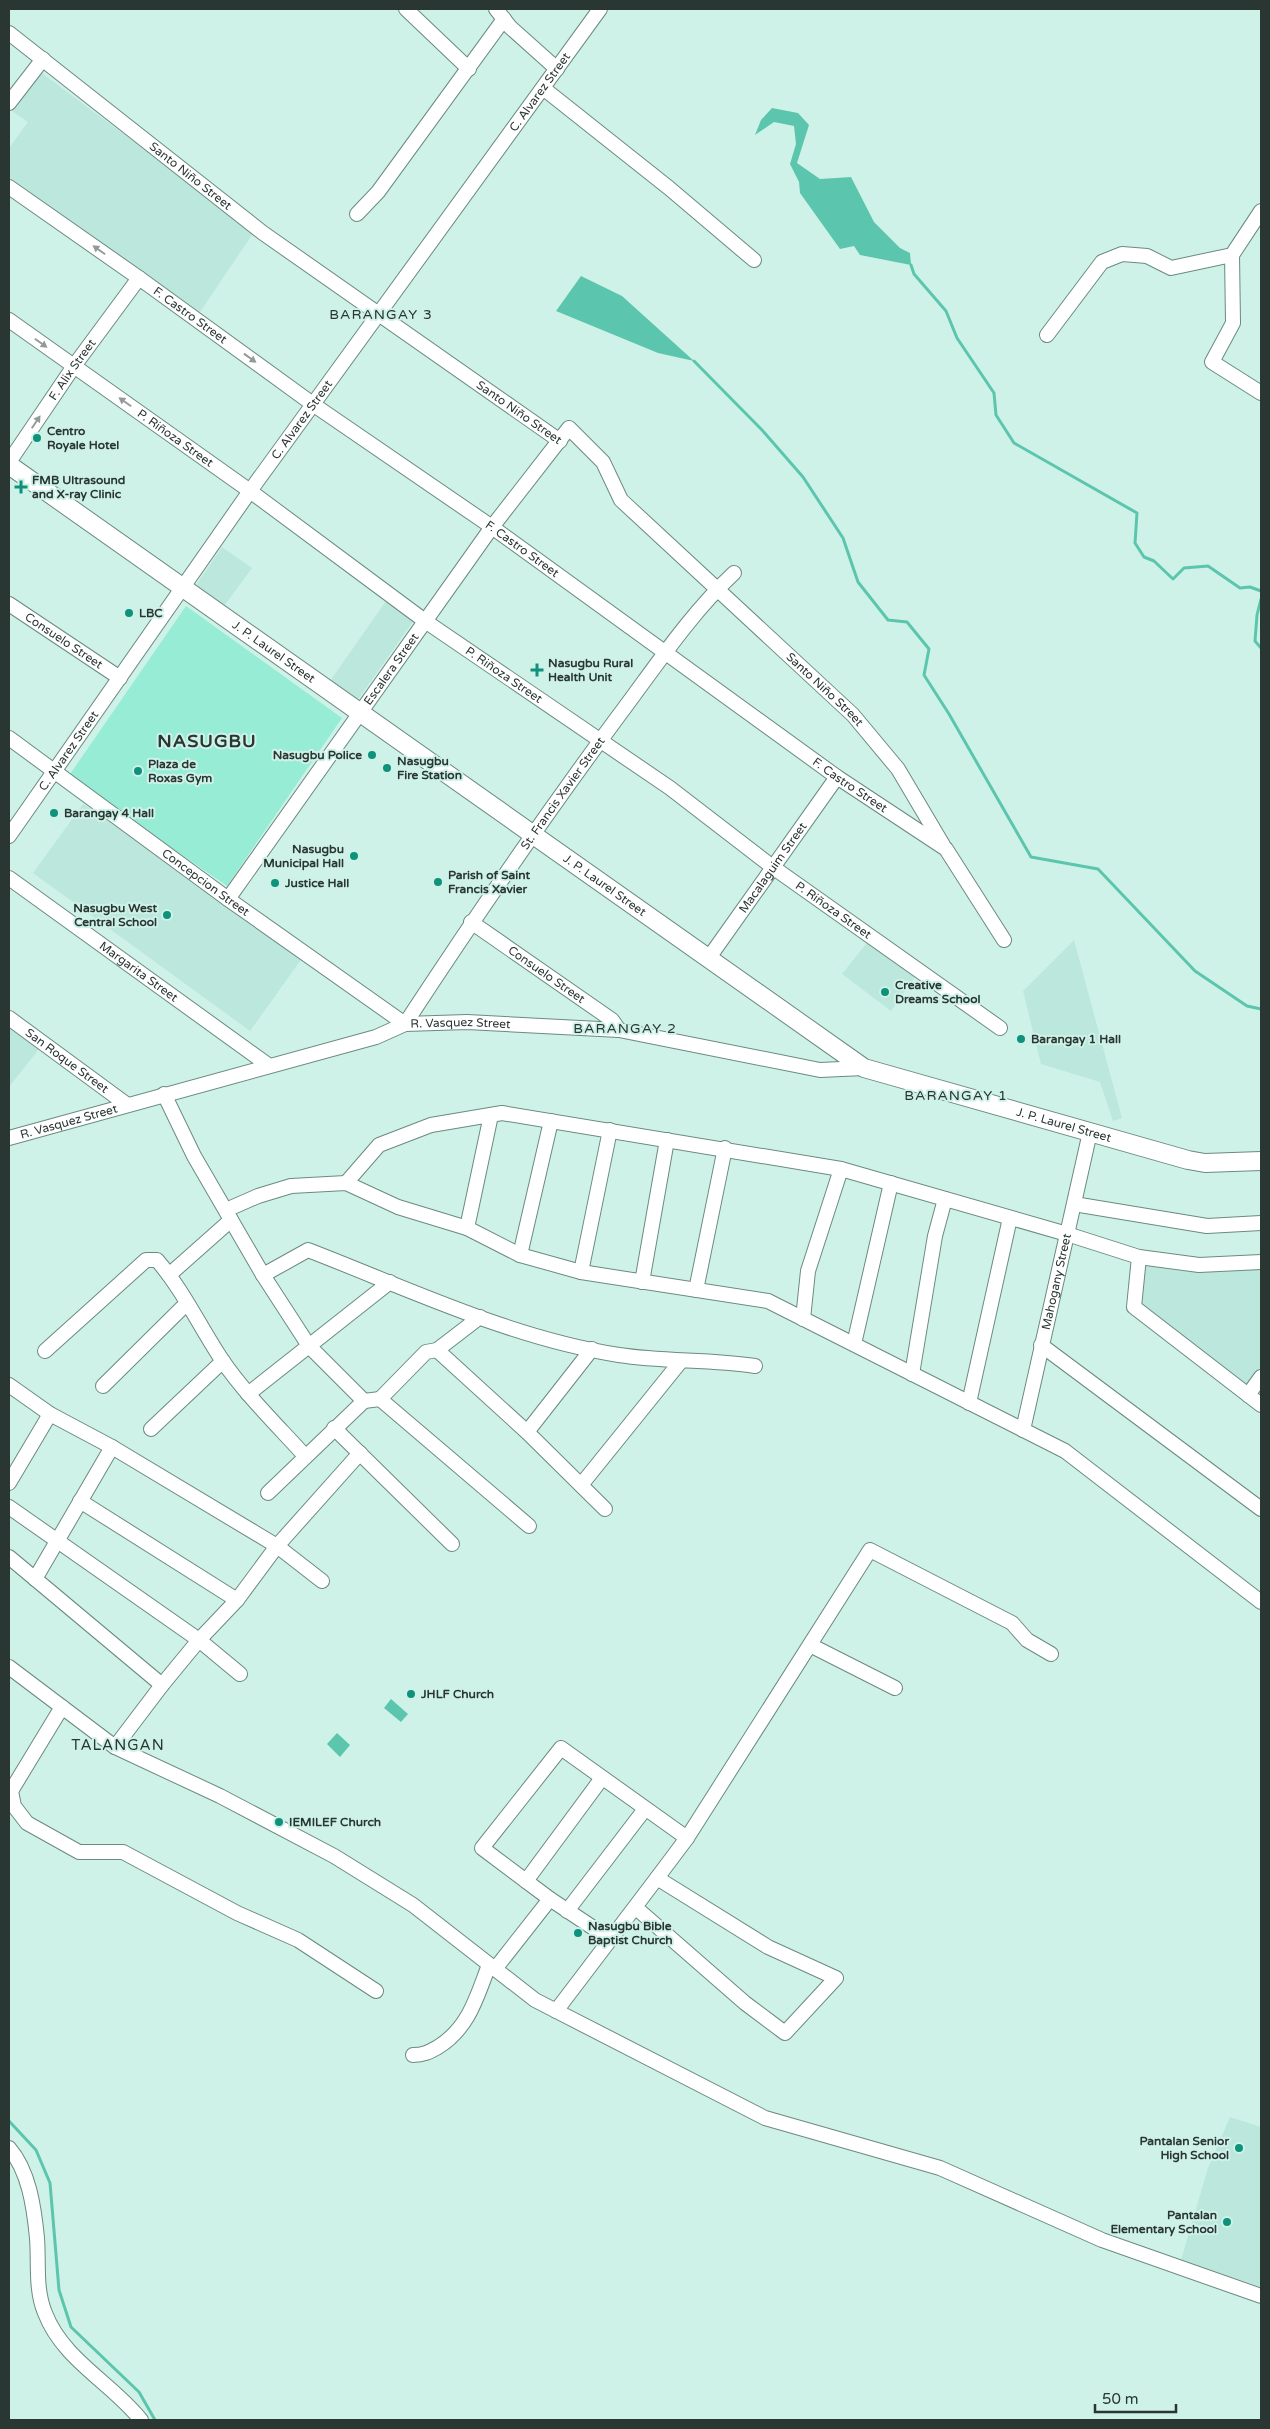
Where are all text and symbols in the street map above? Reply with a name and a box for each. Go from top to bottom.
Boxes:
street label: C. Alvarez Street [506,49,573,134]
street label: Santo Niño Street [147,139,235,213]
one-way arrow [93,245,106,255]
street label: F. Castro Street [151,284,230,347]
district label: BARANGAY 3 [329,306,433,323]
street label: F. Alix Street [46,336,99,403]
one-way arrow [34,338,48,348]
one-way arrow [243,353,257,363]
street label: C. Alvarez Street [268,377,335,462]
street label: Santo Niño Street [474,378,565,447]
one-way arrow [118,397,131,407]
street label: P. Riñoza Street [135,406,216,470]
one-way arrow [31,415,41,429]
place label: Centro Royale Hotel [47,424,119,453]
marker: Centro Royale Hotel [31,432,43,444]
place label: FMB Ultrasound and X-ray Clinic [32,473,125,502]
marker: FMB Ultrasound and X-ray Clinic [14,480,28,494]
street label: F. Castro Street [483,518,562,580]
place label: LBC [139,606,163,620]
marker: LBC [123,607,135,619]
street label: Consuelo Street [22,610,106,672]
street label: J. P. Laurel Street [230,618,318,686]
street label: Escalera Street [361,630,422,708]
street label: P. Riñoza Street [463,644,545,706]
street label: Santo Niño Street [783,650,867,729]
place label: Nasugbu Rural Health Unit [548,656,633,684]
marker: Nasugbu Rural Health Unit [530,663,544,677]
street label: C. Alvarez Street [36,708,102,793]
district label: NASUGBU [157,730,257,752]
street label: St. Francis Xavier Street [518,734,608,852]
place label: Nasugbu Police [273,748,362,763]
marker: Nasugbu Police [366,749,378,761]
place label: Nasugbu Fire Station [397,754,462,782]
street label: F. Castro Street [810,755,890,816]
place label: Plaza de Roxas Gym [148,757,212,786]
marker: Nasugbu Fire Station [381,762,393,774]
marker: Plaza de Roxas Gym [132,765,144,777]
place label: Barangay 4 Hall [64,806,154,821]
marker: Barangay 4 Hall [48,807,60,819]
street label: Macalaguim Street [736,819,810,916]
place label: Nasugbu Municipal Hall [263,842,344,871]
street label: Concepcion Street [159,846,253,919]
marker: Nasugbu Municipal Hall [348,850,360,862]
street label: J. P. Laurel Street [561,851,649,919]
place label: Parish of Saint Francis Xavier [448,868,530,896]
place label: Justice Hall [284,876,349,890]
marker: Parish of Saint Francis Xavier [432,876,444,888]
marker: Justice Hall [269,877,281,889]
street label: P. Riñoza Street [793,878,874,942]
place label: Nasugbu West Central School [73,901,157,929]
marker: Nasugbu West Central School [161,909,173,921]
street label: Margarita Street [97,939,181,1005]
street label: Consuelo Street [505,943,588,1006]
place label: Creative Dreams School [895,978,980,1006]
marker: Creative Dreams School [879,986,891,998]
street label: R. Vasquez Street [410,1015,511,1031]
district label: BARANGAY 2 [573,1020,677,1037]
street label: San Roque Street [23,1026,112,1096]
place label: Barangay 1 Hall [1031,1032,1121,1047]
marker: Barangay 1 Hall [1015,1033,1027,1045]
district label: BARANGAY 1 [904,1087,1008,1104]
street label: R. Vasquez Street [19,1101,119,1142]
street label: J. P. Laurel Street [1015,1105,1113,1145]
street label: Mahogany Street [1039,1232,1074,1331]
place label: JHLF Church [420,1687,494,1701]
marker: JHLF Church [405,1688,417,1700]
district label: TALANGAN [71,1736,165,1754]
place label: IEMILEF Church [289,1815,381,1829]
marker: IEMILEF Church [273,1816,285,1828]
place label: Nasugbu Bible Baptist Church [588,1919,673,1948]
marker: Nasugbu Bible Baptist Church [572,1927,584,1939]
place label: Pantalan Senior High School [1139,2134,1229,2163]
marker: Pantalan Senior High School [1233,2142,1245,2154]
place label: Pantalan Elementary School [1110,2208,1217,2237]
marker: Pantalan Elementary School [1221,2216,1233,2228]
scale bar [1095,2382,1176,2414]
text: 50 m [1102,2390,1139,2408]

